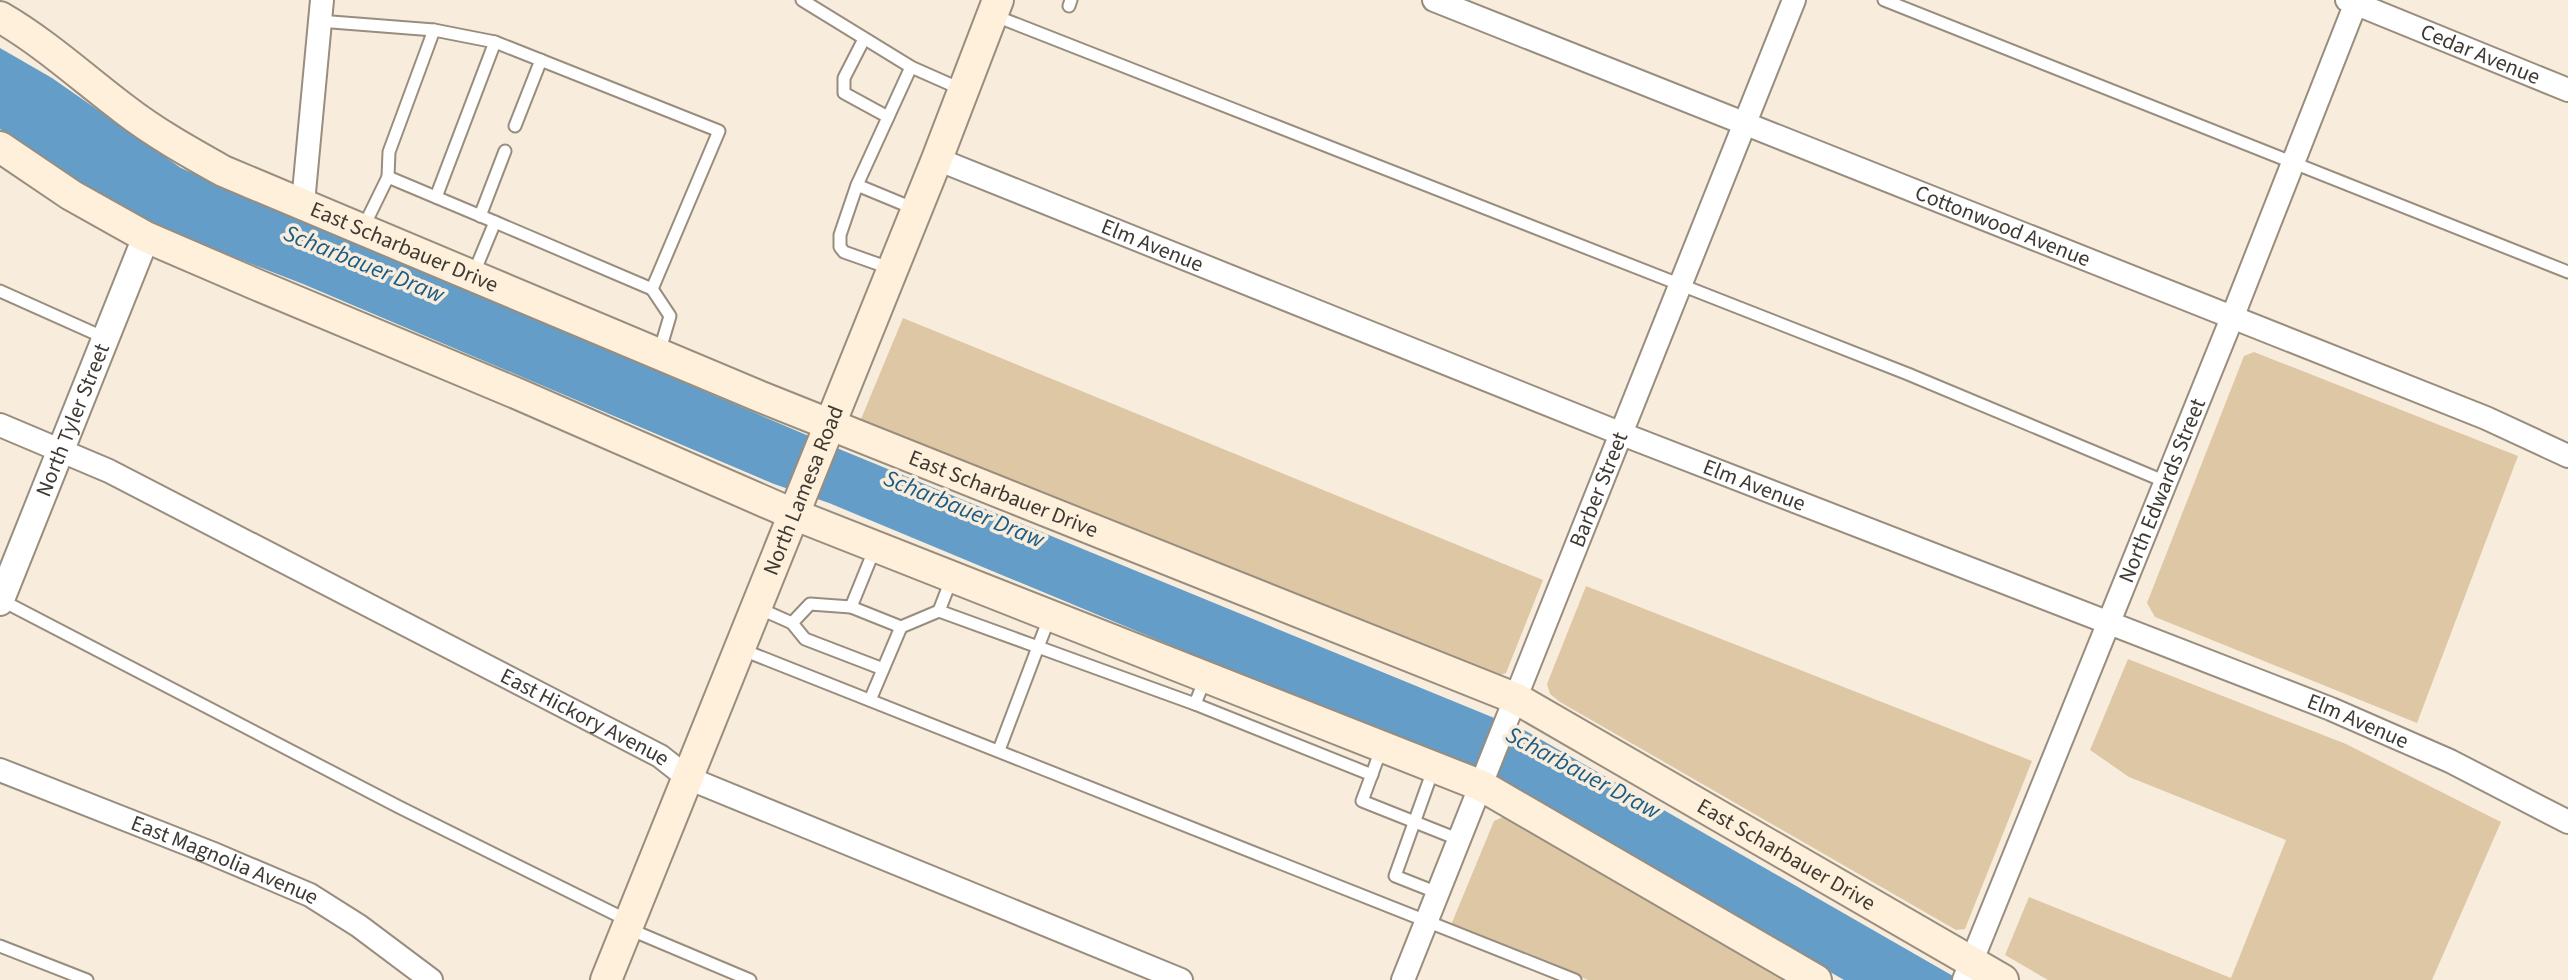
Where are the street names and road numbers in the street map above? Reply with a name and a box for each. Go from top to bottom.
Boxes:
street label: Cedar Avenue [2416,16,2545,93]
street label: Cottonwood Avenue [1910,177,2095,275]
street label: East Scharbauer Drive [305,193,503,301]
street label: Elm Avenue [1096,211,1208,280]
street label: North Tyler Street [28,338,118,502]
street label: North Edwards Street [2110,393,2214,588]
street label: North Lamesa Road [755,401,852,580]
street label: Barber Street [1561,426,1636,552]
street label: East Scharbauer Drive [904,442,1103,546]
street label: Elm Avenue [1698,451,1810,520]
street label: East Hickory Avenue [495,660,677,774]
street label: Elm Avenue [2302,685,2414,757]
street label: East Scharbauer Drive [1691,790,1881,919]
street label: East Magnolia Avenue [126,807,325,913]

